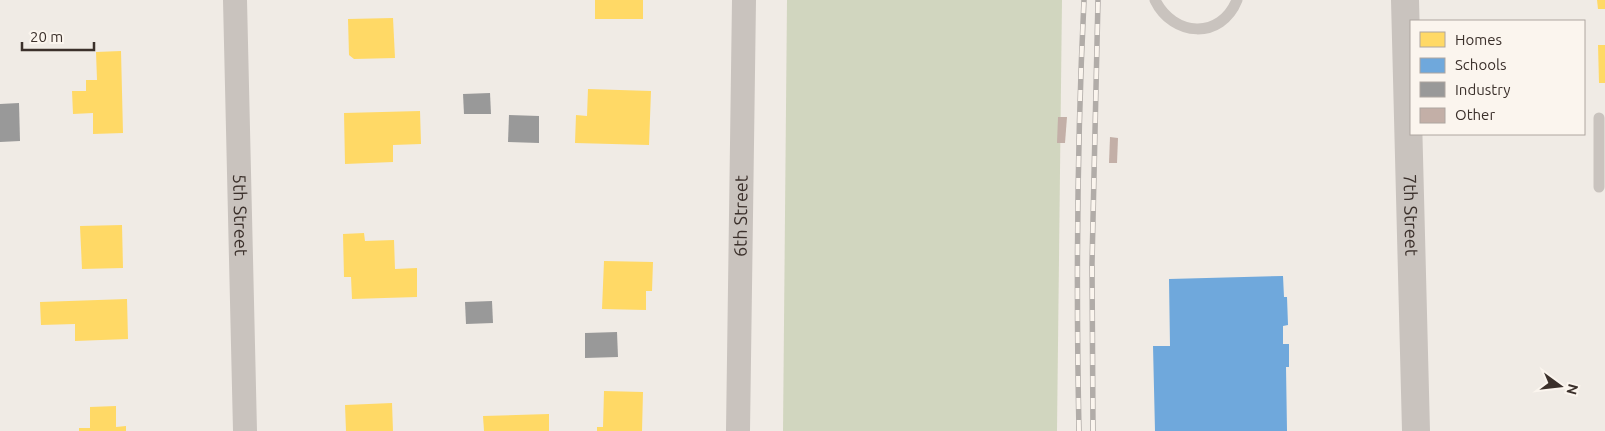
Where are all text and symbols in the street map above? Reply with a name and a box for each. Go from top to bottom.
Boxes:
scale bar [22,20,95,52]
legend [1410,20,1585,135]
text: 20 m [30,28,63,45]
text: Homes [1455,31,1502,48]
text: Schools [1455,56,1506,73]
text: Industry [1455,81,1510,98]
text: Other [1455,106,1495,123]
street label: 5th Street [230,174,252,256]
street label: 7th Street [1400,174,1423,256]
street label: 6th Street [729,175,751,257]
north arrow [1535,361,1585,411]
text: N [1563,382,1582,396]

